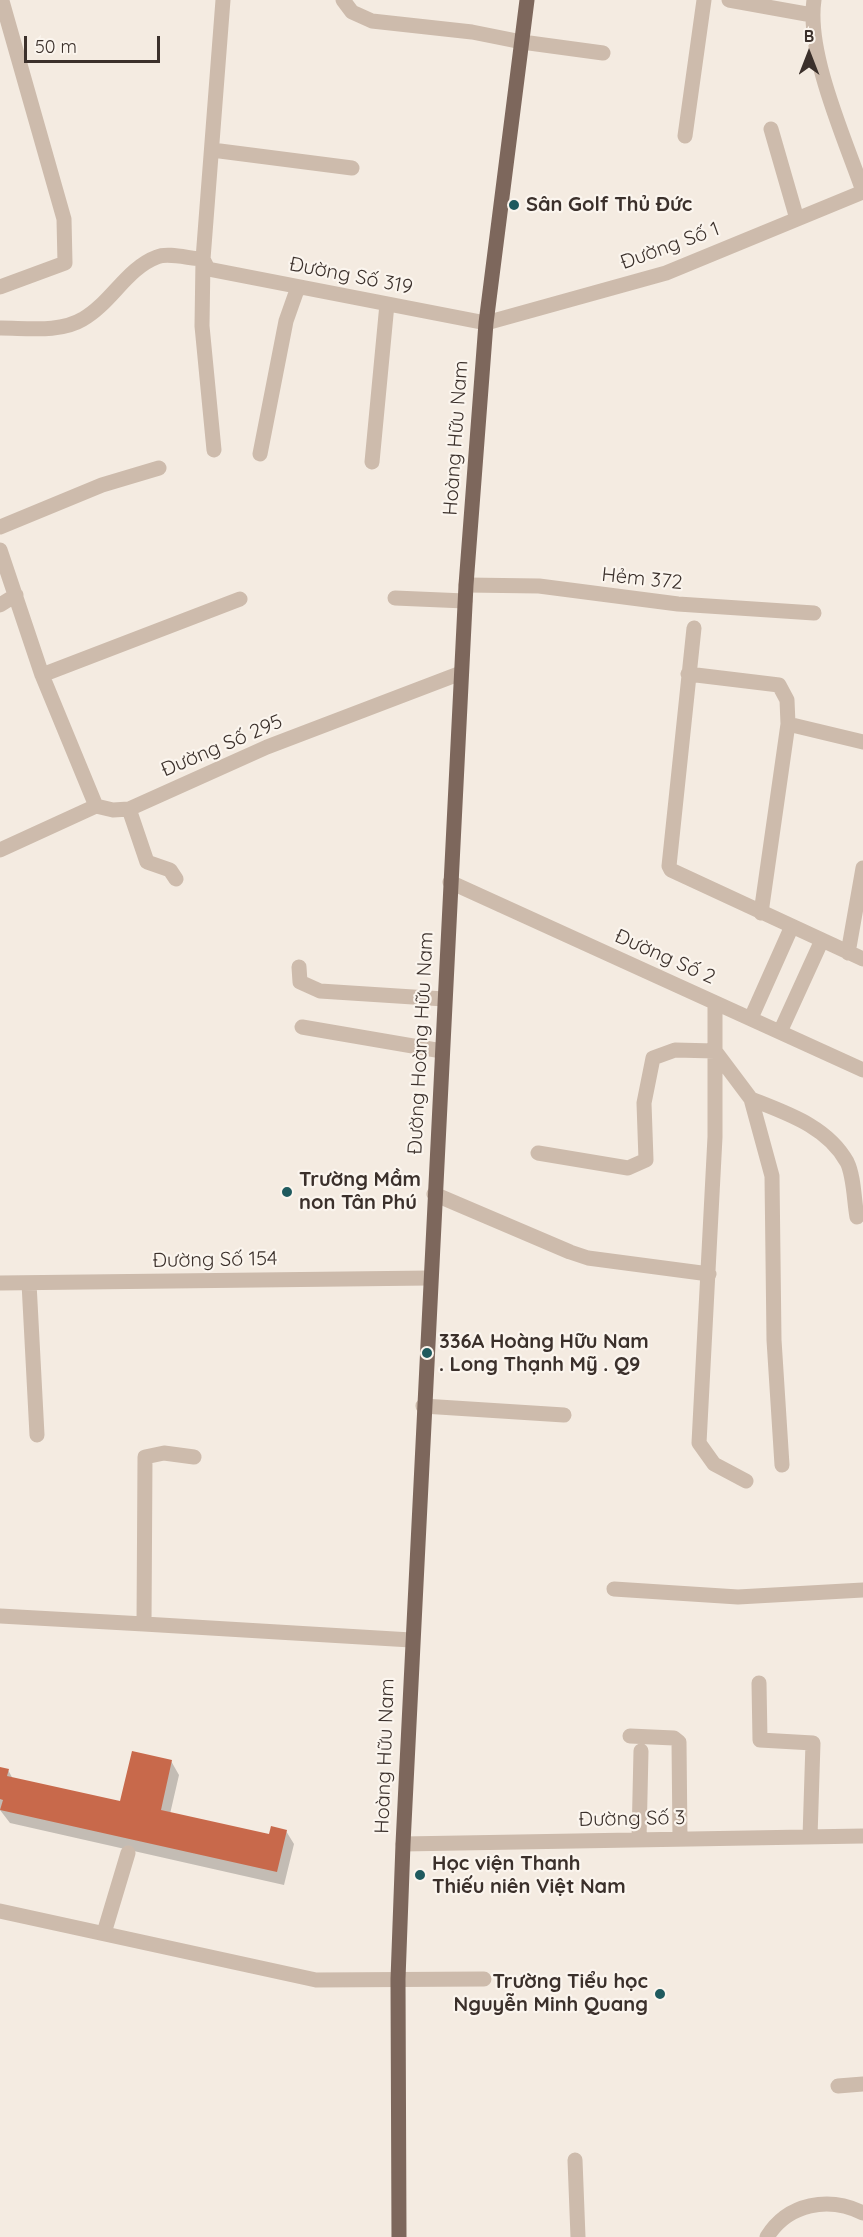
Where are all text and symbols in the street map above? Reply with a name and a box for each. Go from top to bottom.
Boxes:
scale bar [27,24,164,62]
north arrow [779,24,839,84]
text: B [804,26,814,46]
text: 50 m [35,35,77,58]
place label: Sân Golf Thủ Đức [526,193,692,217]
marker: Sân Golf Thủ Đức [507,198,521,212]
street label: Đường Số 1 [617,217,723,275]
street label: Đường Số 319 [287,252,415,300]
street label: Hoàng Hữu Nam [439,360,473,516]
street label: Hẻm 372 [600,563,684,595]
street label: Đường Số 295 [158,710,286,782]
street label: Đường Số 2 [611,924,719,990]
street label: Đường Hoàng Hữu Nam [403,931,439,1155]
place label: Trường Mầm non Tân Phú [299,1168,421,1215]
marker: Trường Mầm non Tân Phú [280,1185,294,1199]
street label: Đường Số 154 [152,1247,278,1273]
place label: 336A Hoàng Hữu Nam . Long Thạnh Mỹ . Q9 [439,1330,649,1377]
marker: 336A Hoàng Hữu Nam . Long Thạnh Mỹ . Q9 [420,1346,434,1360]
street label: Hoàng Hữu Nam [370,1678,400,1834]
street label: Đường Số 3 [578,1806,686,1832]
place label: Học viện Thanh Thiếu niên Việt Nam [432,1852,626,1899]
marker: Học viện Thanh Thiếu niên Việt Nam [413,1868,427,1882]
place label: Trường Tiểu học Nguyễn Minh Quang [454,1970,648,2017]
marker: Trường Tiểu học Nguyễn Minh Quang [653,1987,667,2001]

